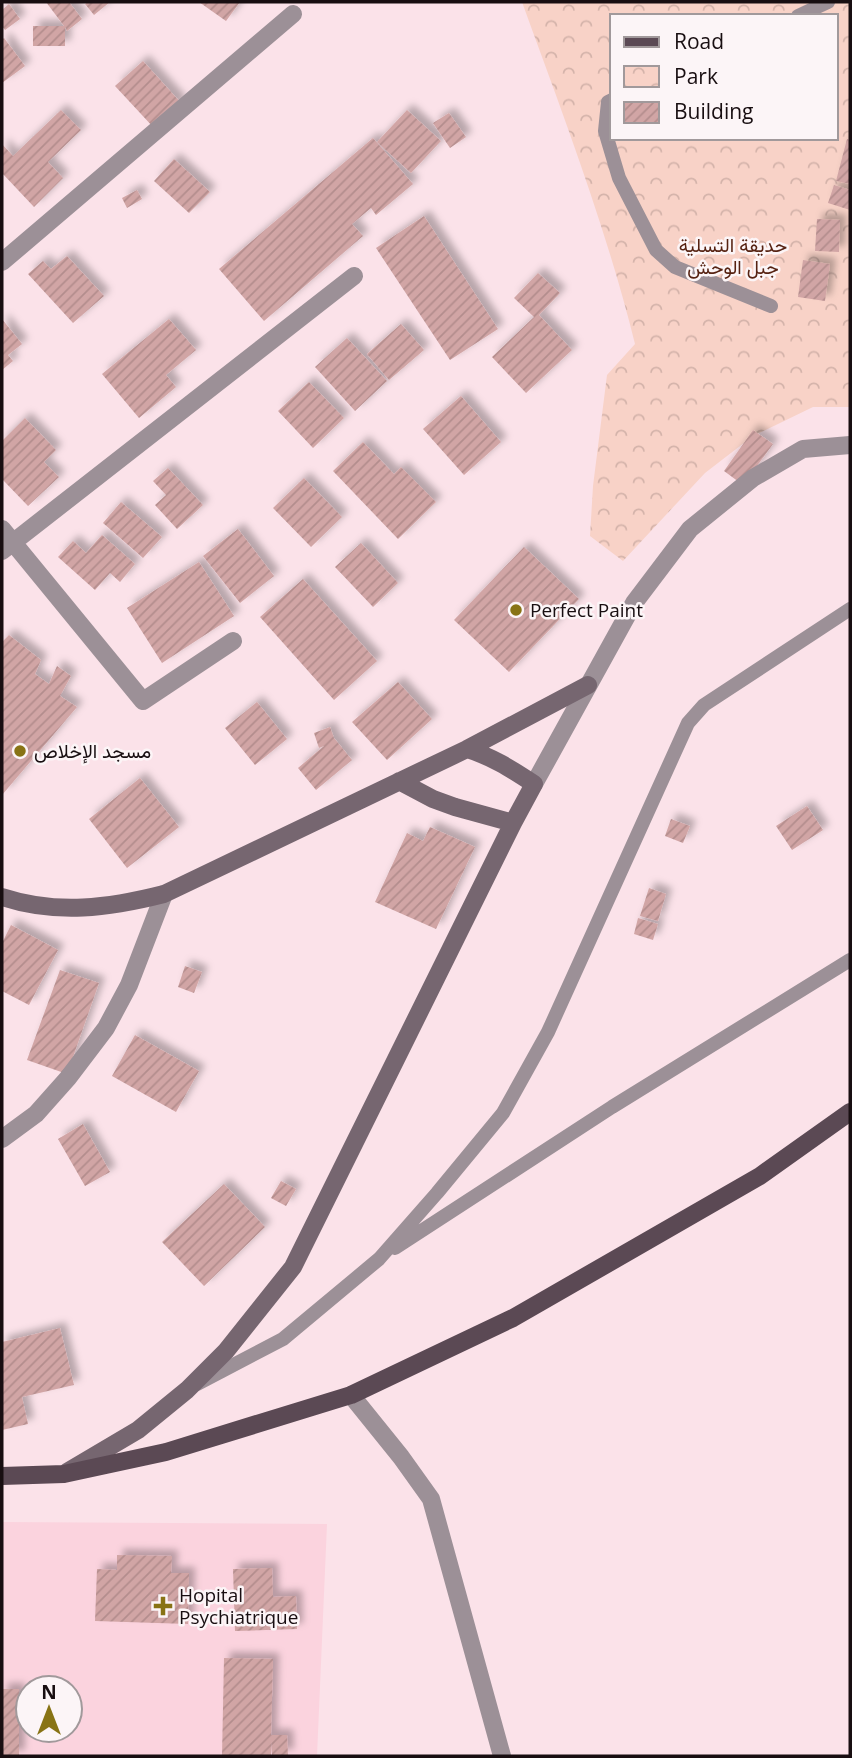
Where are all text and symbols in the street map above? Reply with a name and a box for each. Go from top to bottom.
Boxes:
legend [610,14,838,140]
text: Road [674,27,724,55]
text: Park [674,62,718,90]
text: Building [674,97,753,125]
park label: حديقة التسلية جبل الوحش [679,232,787,280]
place label: Perfect Paint [530,597,643,623]
marker: Perfect Paint [508,602,524,618]
place label: مسجد الإخلاص [34,738,151,764]
marker: مسجد الإخلاص [12,743,28,759]
place label: Hopital Psychiatrique [179,1582,298,1630]
marker: Hopital Psychiatrique [153,1596,173,1616]
north arrow [14,1674,84,1744]
text: N [41,1679,57,1705]

